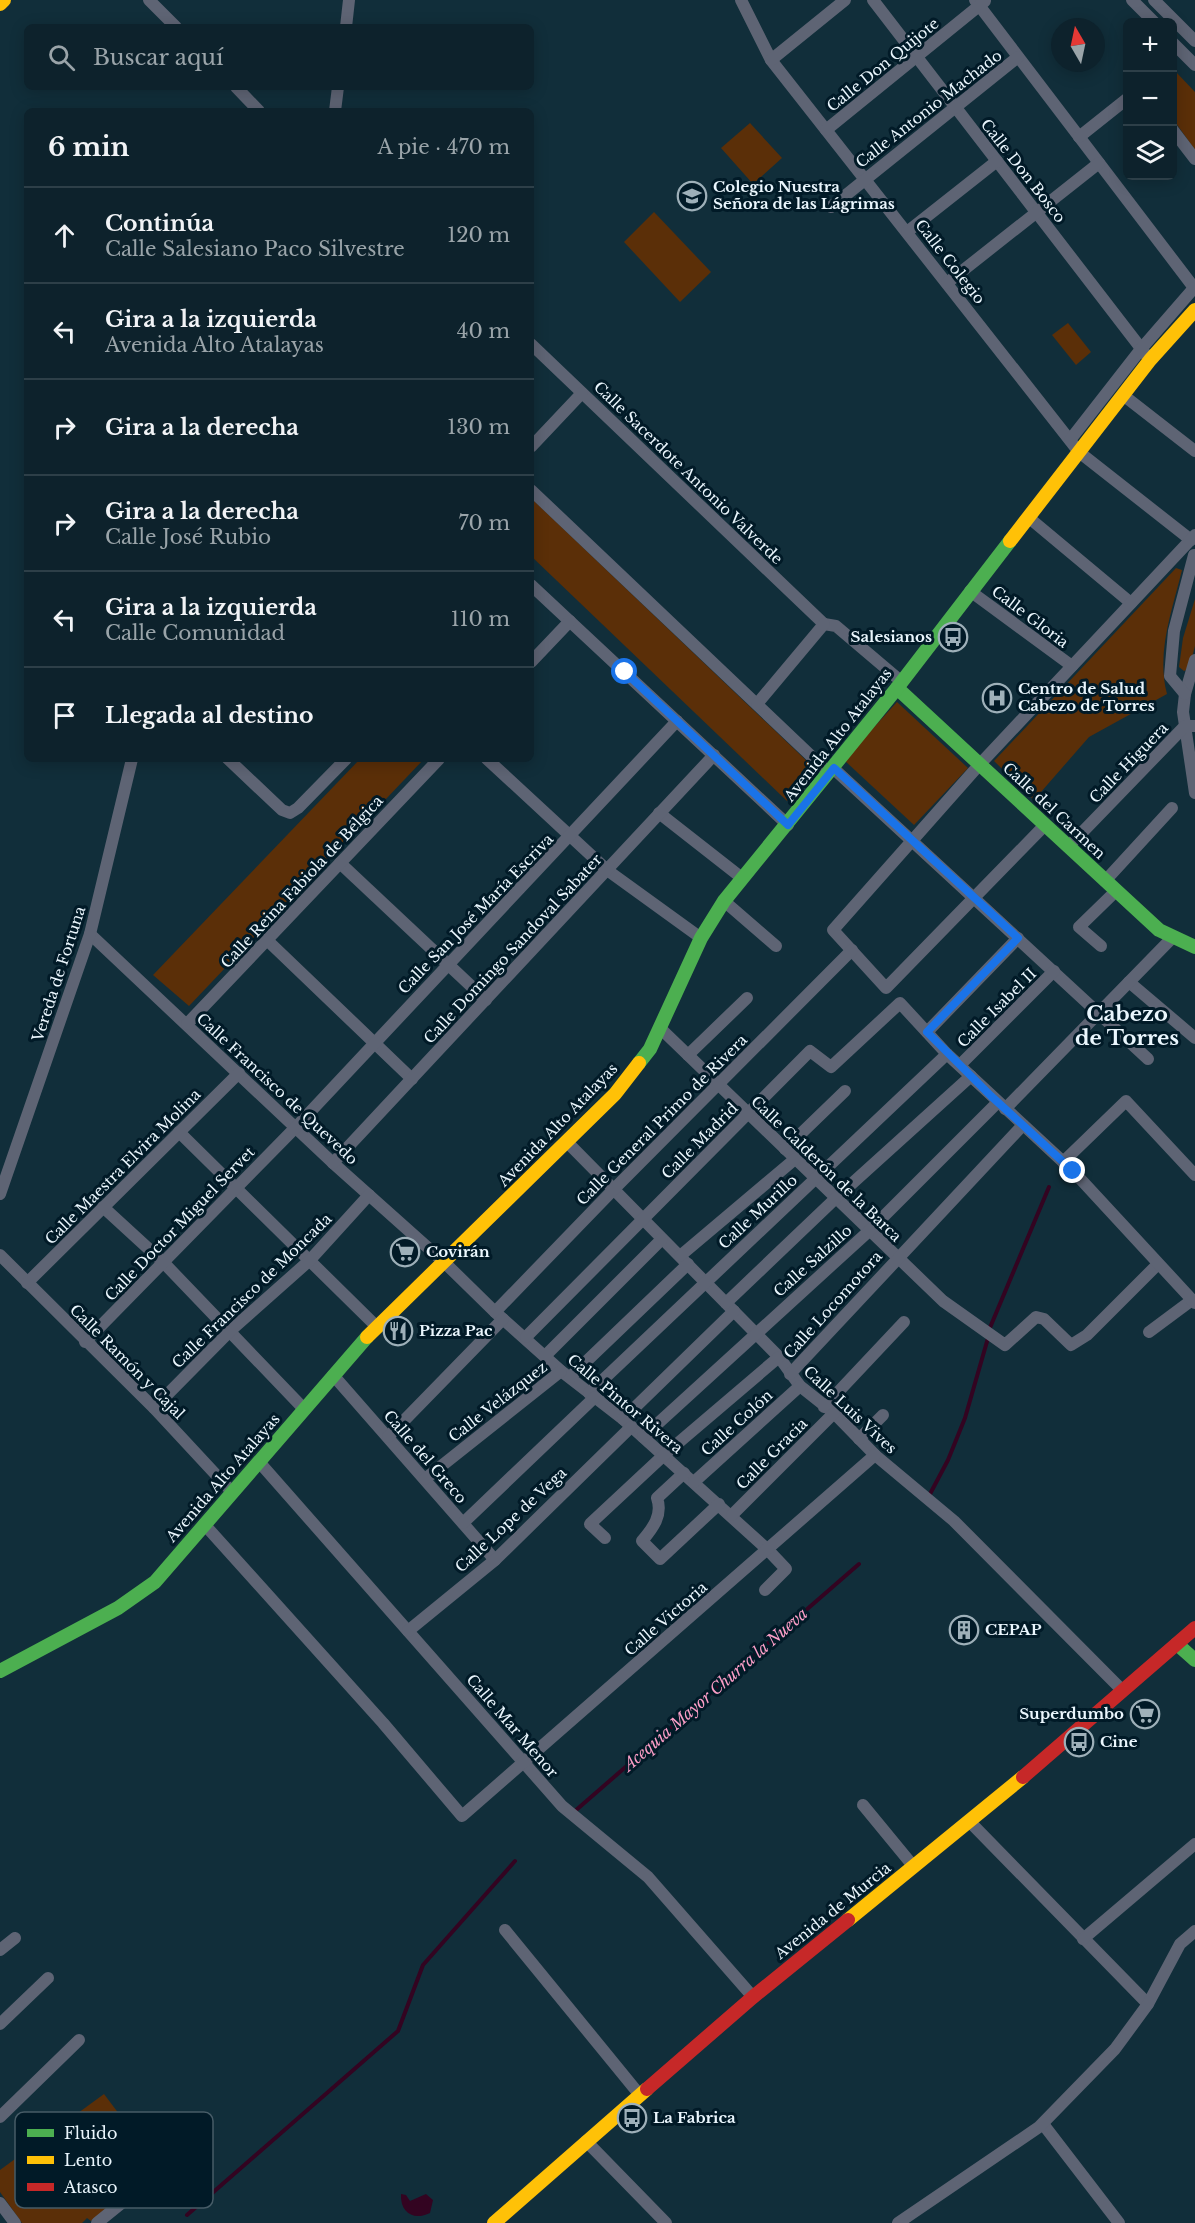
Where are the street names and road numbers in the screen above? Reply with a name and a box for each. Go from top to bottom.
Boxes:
street label: Calle Don Quijote [823,14,943,116]
street label: Calle Antonio Machado [852,45,1006,172]
street label: Calle Don Bosco [977,115,1070,227]
street label: Calle Colegio [911,216,989,308]
street label: Calle Sacerdote Antonio Valverde [590,377,787,568]
street label: Calle Gloria [988,582,1073,652]
street label: Avenida Alto Atalayas [779,664,896,806]
street label: Calle Higuera [1085,718,1172,807]
street label: Calle del Carmen [999,758,1110,863]
street label: Calle Reina Fabiola de Bélgica [216,791,387,972]
street label: Calle San José María Escriva [394,829,558,998]
street label: Calle Domingo Sandoval Sabater [420,849,606,1048]
street label: Vereda de Fortuna [27,903,90,1045]
street label: Calle Isabel II [953,964,1040,1051]
street label: Calle Francisco de Quevedo [193,1009,362,1169]
street label: Calle General Primo de Rivera [572,1030,751,1209]
street label: Avenida Alto Atalayas [493,1059,622,1191]
street label: Calle Maestra Elvira Molina [41,1084,205,1248]
street label: Calle Calderón de la Barca [747,1092,906,1246]
street label: Calle Madrid [658,1099,742,1183]
street label: Calle Doctor Miguel Servet [101,1142,259,1305]
street label: Calle Murillo [714,1170,801,1253]
street label: Calle Francisco de Moncada [168,1209,336,1372]
street label: Calle Salzillo [770,1220,856,1301]
street label: Calle Locomotora [779,1246,886,1362]
street label: Calle Ramón y Cajal [66,1300,189,1423]
street label: Calle Pintor Rivera [564,1350,688,1458]
street label: Calle Velázquez [445,1357,551,1446]
street label: Calle Luis Vives [800,1362,901,1458]
street label: Calle Colón [697,1386,776,1460]
street label: Calle del Greco [380,1406,471,1507]
street label: Avenida Alto Atalayas [161,1409,284,1547]
street label: Calle Gracia [732,1414,812,1493]
street label: Calle Lope de Vega [451,1463,571,1576]
street label: Calle Victoria [620,1577,711,1660]
street label: Calle Mar Menor [462,1670,563,1782]
street label: Avenida de Murcia [770,1858,895,1964]

